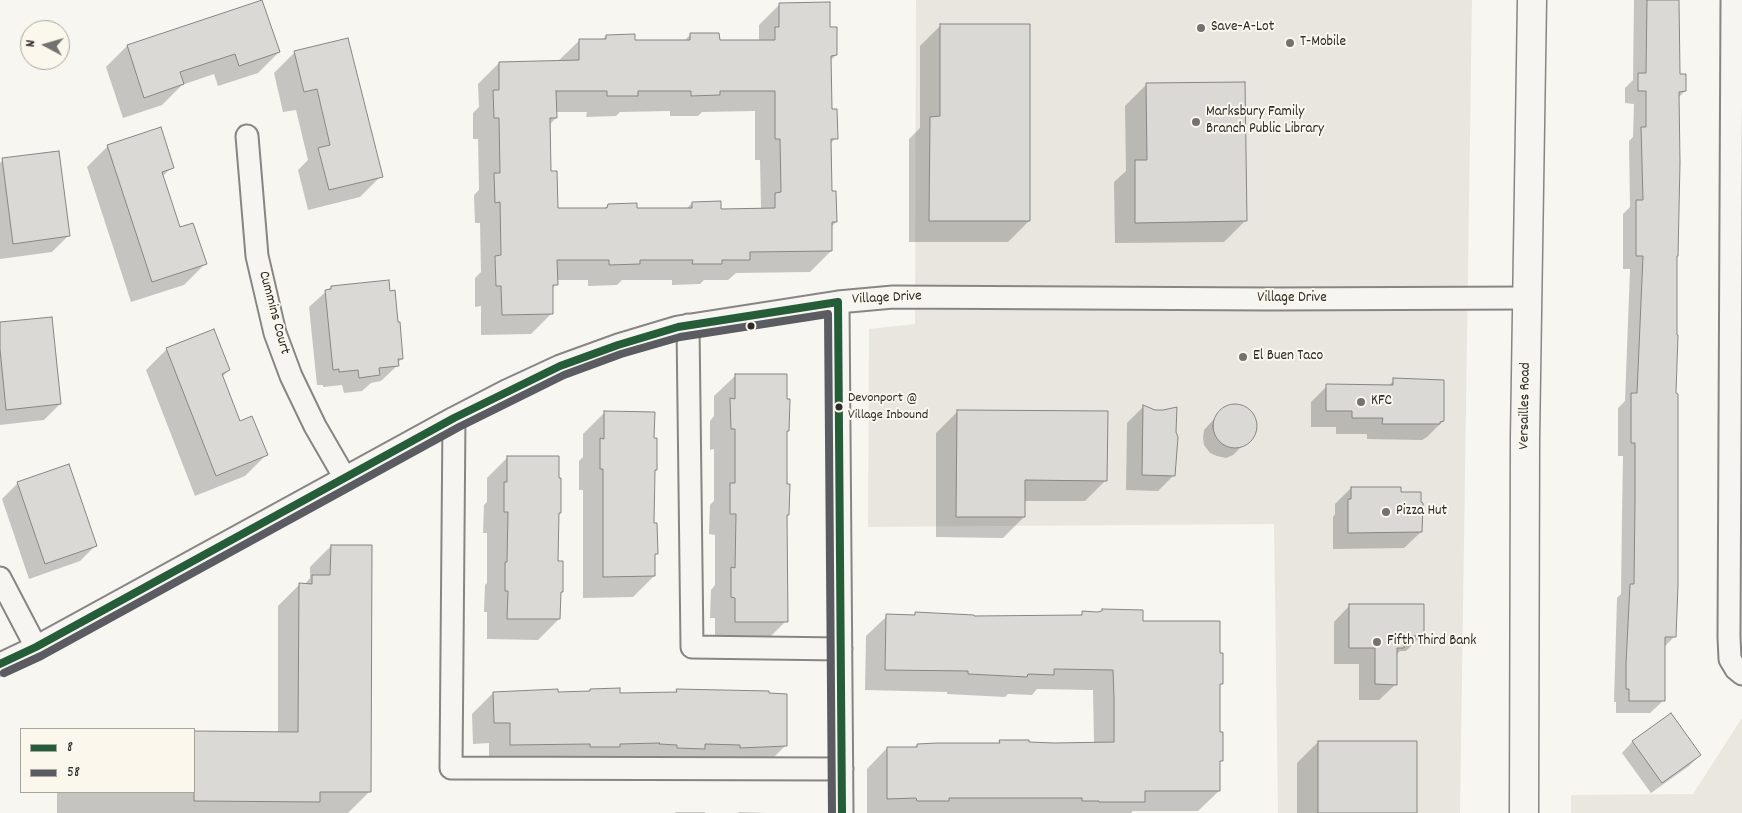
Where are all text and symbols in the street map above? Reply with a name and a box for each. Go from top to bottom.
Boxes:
place label: Save-A-Lot [1211,19,1274,37]
north arrow [20,20,70,70]
marker: Save-A-Lot [1195,22,1207,34]
place label: T-Mobile [1300,34,1346,52]
marker: T-Mobile [1284,37,1296,49]
text: N [21,39,41,48]
place label: Marksbury Family Branch Public Library [1206,104,1324,139]
marker: Marksbury Family Branch Public Library [1190,116,1202,128]
street label: Cummins Court [253,269,293,357]
street label: Village Drive [852,288,922,310]
street label: Village Drive [1257,290,1327,308]
unlabelled marker [746,321,756,331]
place label: El Buen Taco [1253,348,1323,366]
marker: El Buen Taco [1237,351,1249,363]
street label: Versailles Road [1516,362,1536,450]
place label: Devonport @ Village Inbound [848,391,928,424]
place label: KFC [1371,393,1392,411]
marker: KFC [1355,396,1367,408]
marker: Devonport @ Village Inbound [834,402,844,412]
place label: Pizza Hut [1396,503,1447,521]
marker: Pizza Hut [1380,506,1392,518]
place label: Fifth Third Bank [1387,633,1476,651]
marker: Fifth Third Bank [1371,636,1383,648]
legend [20,728,195,793]
text: 8 [67,737,73,759]
text: 58 [67,762,80,784]

